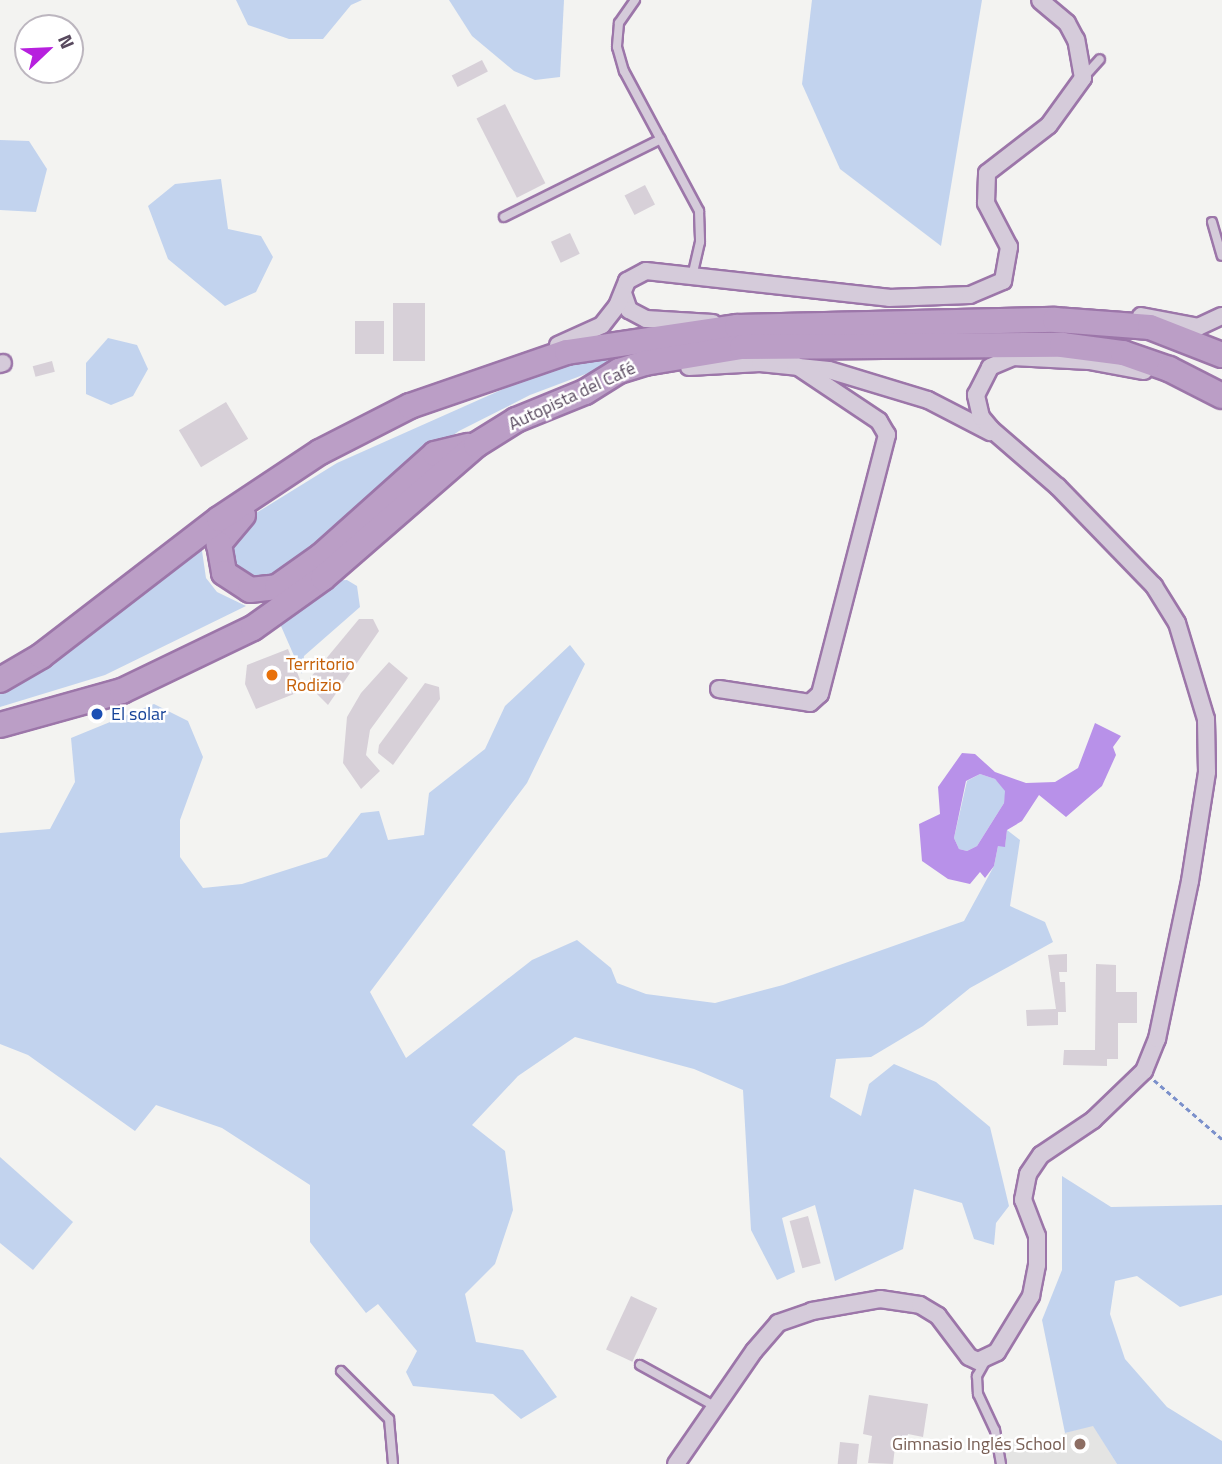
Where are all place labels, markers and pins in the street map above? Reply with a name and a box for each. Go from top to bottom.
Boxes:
place label: Territorio Rodizio [286,654,355,696]
marker: Territorio Rodizio [264,667,280,683]
place label: El solar [111,703,166,725]
marker: El solar [89,706,105,722]
place label: Gimnasio Inglés School [892,1433,1066,1455]
marker: Gimnasio Inglés School [1072,1436,1088,1452]

